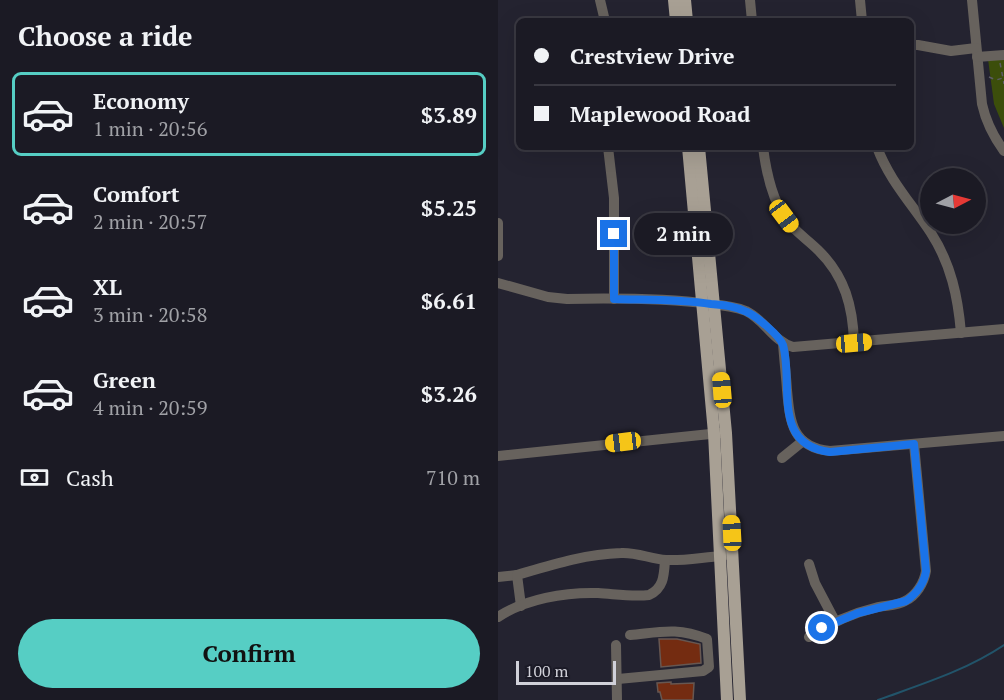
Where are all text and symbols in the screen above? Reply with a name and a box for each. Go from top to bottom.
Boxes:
text: Choose a ride [18,18,193,54]
text: Crestview Drive [570,41,734,70]
text: Economy [93,86,189,115]
icon: car [21,87,75,141]
text: Maplewood Road [570,99,751,128]
text: $3.89 [421,100,477,129]
text: 1 min · 20:56 [93,115,207,142]
north arrow [920,168,986,234]
map controls [920,168,986,234]
text: Comfort [93,179,179,208]
icon: car [21,180,75,234]
text: $5.25 [421,193,477,222]
car [766,196,802,236]
text: 2 min · 20:57 [93,208,207,235]
callout: 2 min [635,213,734,255]
route end [600,220,627,247]
text: 2 min [656,220,711,247]
text: XL [93,272,122,301]
icon: car [21,273,75,327]
text: $6.61 [421,286,477,315]
text: 3 min · 20:58 [93,301,207,328]
car [835,332,873,354]
text: Green [93,365,156,394]
icon: car [21,366,75,420]
car [711,371,733,409]
text: $3.26 [421,379,477,408]
text: 4 min · 20:59 [93,394,207,421]
car [604,431,642,453]
icon: cash [18,461,51,494]
text: Cash [66,463,114,492]
text: 710 m [426,464,480,491]
car [722,515,742,551]
route start [808,614,835,641]
button: Confirm [18,619,480,688]
scale bar [516,658,616,686]
text: 100 m [525,660,568,682]

